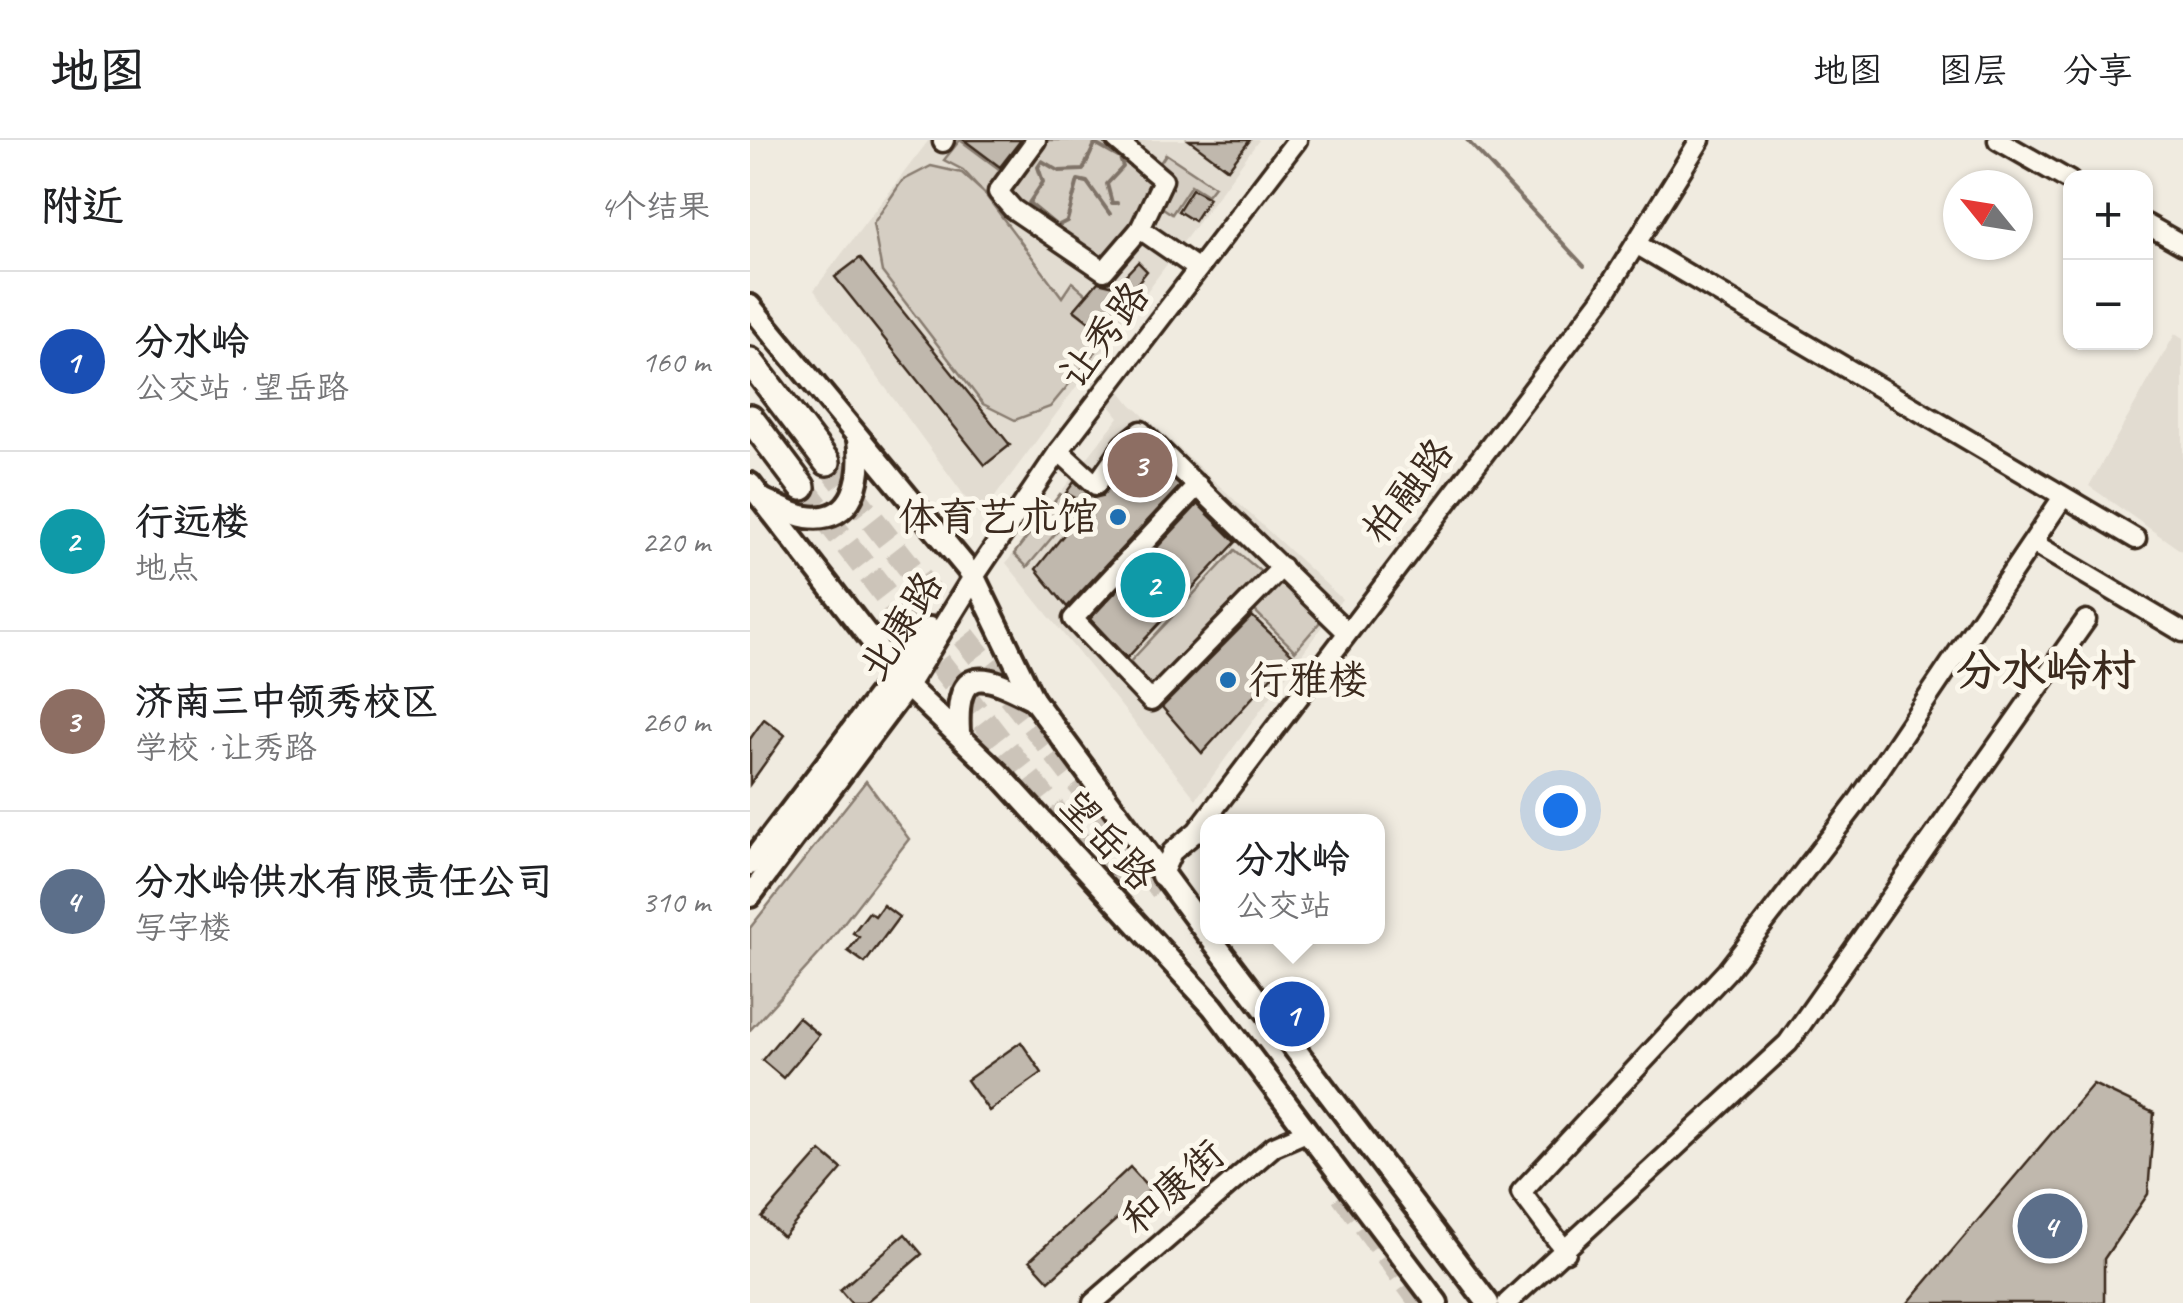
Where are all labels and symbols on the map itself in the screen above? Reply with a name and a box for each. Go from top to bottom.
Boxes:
north arrow [1943,170,2033,260]
street label: 让秀路 [1048,272,1160,398]
pin: 3 [1108,428,1172,502]
street label: 柏融路 [1351,428,1465,554]
place label: 体育艺术馆 [898,492,1098,542]
marker: 体育艺术馆 [1107,506,1129,528]
pin: 2 [1120,548,1186,622]
street label: 北康路 [848,562,954,690]
district label: 分水岭村 [1956,642,2136,699]
place label: 行雅楼 [1248,655,1368,705]
marker: 行雅楼 [1217,669,1239,691]
street label: 望岳路 [1049,779,1167,901]
your location [1535,785,1586,836]
pin: 1 [1260,976,1324,1052]
street label: 和康街 [1111,1129,1235,1245]
pin: 4 [2018,1188,2082,1264]

